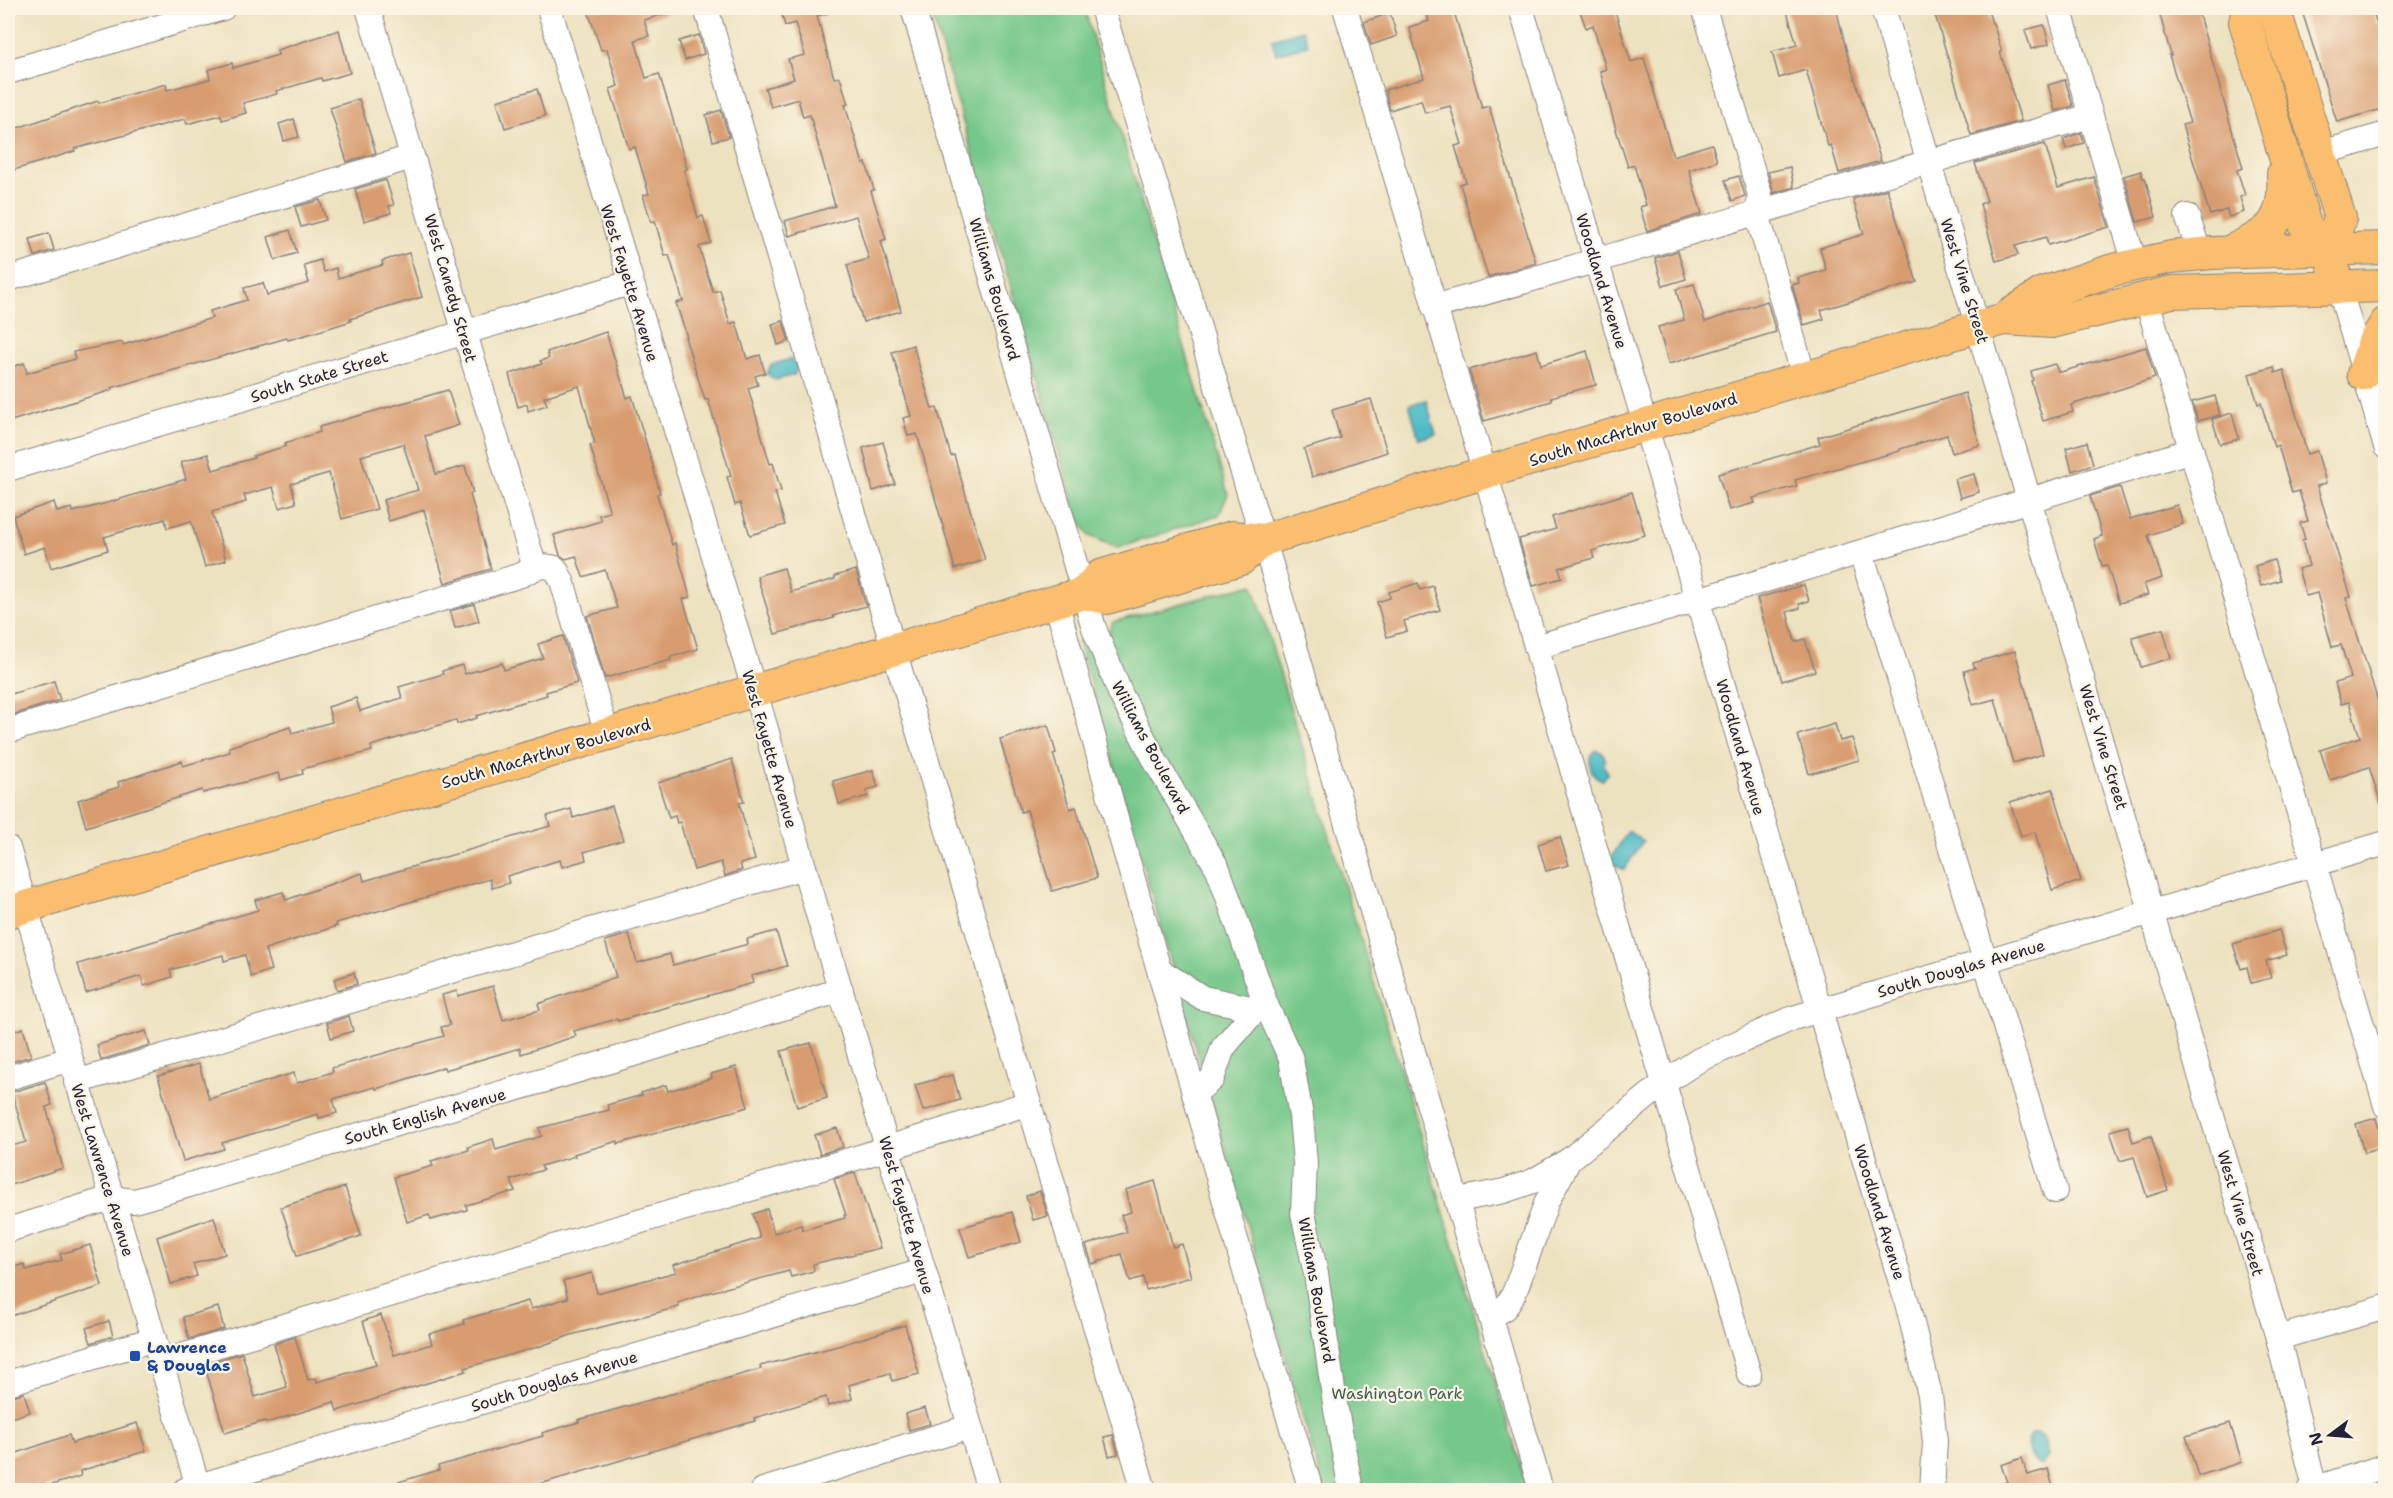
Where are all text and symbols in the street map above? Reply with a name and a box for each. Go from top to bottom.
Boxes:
street label: West Fayette Avenue [596,202,663,364]
street label: West Canedy Street [419,211,482,365]
street label: Woodland Avenue [1571,211,1632,351]
street label: Williams Boulevard [964,215,1025,363]
street label: West Vine Street [1935,216,1994,346]
street label: South State Street [248,346,391,407]
street label: South MacArthur Boulevard [1527,388,1740,471]
street label: West Fayette Avenue [737,668,802,831]
street label: Williams Boulevard [1107,677,1194,817]
street label: Woodland Avenue [1711,677,1770,818]
street label: West Vine Street [2074,682,2133,812]
street label: South MacArthur Boulevard [439,714,653,793]
street label: South Douglas Avenue [1875,935,2047,1002]
street label: West Lawrence Avenue [66,1081,139,1259]
street label: South English Avenue [342,1083,508,1150]
street label: West Fayette Avenue [874,1134,939,1297]
street label: Woodland Avenue [1849,1142,1910,1282]
street label: West Vine Street [2212,1148,2269,1279]
street label: Williams Boulevard [1293,1216,1340,1364]
place label: Lawrence & Douglas [147,1337,230,1376]
street label: South Douglas Avenue [468,1346,640,1417]
marker: Lawrence & Douglas [128,1349,142,1363]
park label: Washington Park [1331,1383,1463,1404]
north arrow [2300,1405,2360,1465]
text: N [2304,1430,2328,1448]

